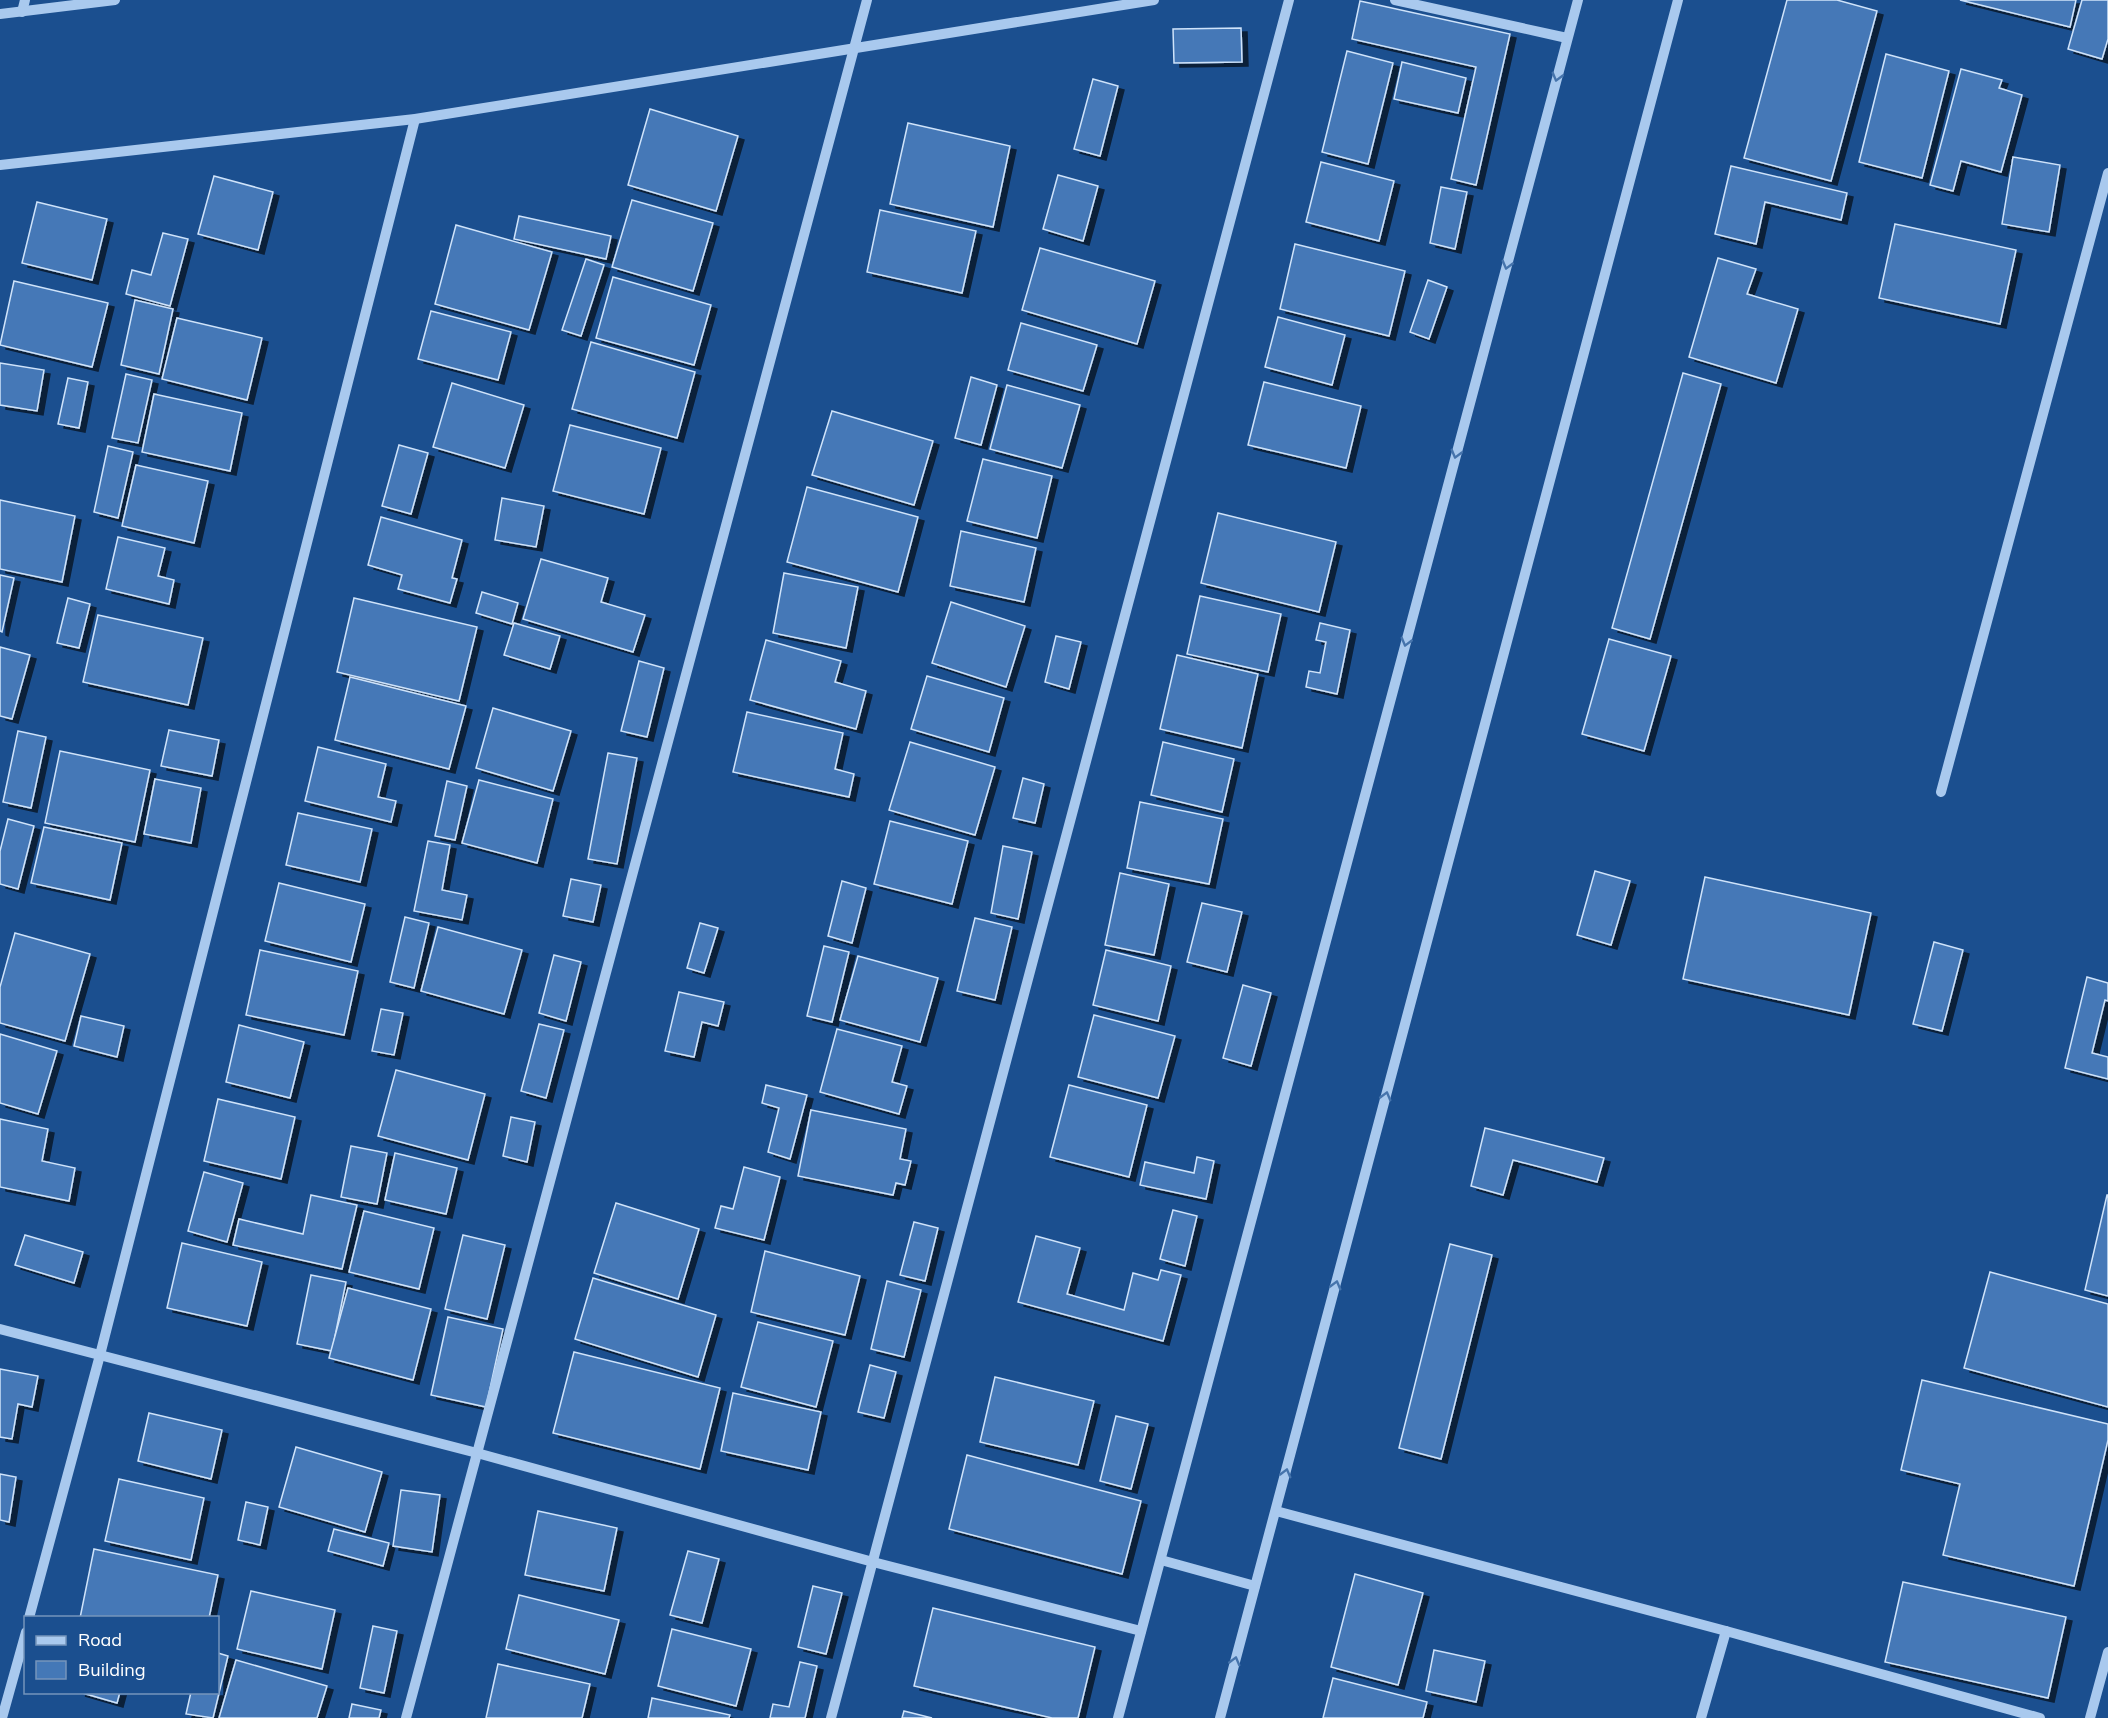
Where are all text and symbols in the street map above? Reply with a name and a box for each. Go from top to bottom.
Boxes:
one-way arrow [1552,71,1564,82]
one-way arrow [1501,260,1514,270]
one-way arrow [1451,448,1464,458]
one-way arrow [1401,636,1413,647]
one-way arrow [1379,1091,1391,1102]
one-way arrow [1329,1280,1341,1291]
one-way arrow [1278,1468,1291,1478]
legend [24,1616,219,1694]
text: Road [78,1628,122,1651]
one-way arrow [1228,1657,1241,1667]
text: Building [78,1658,146,1681]

